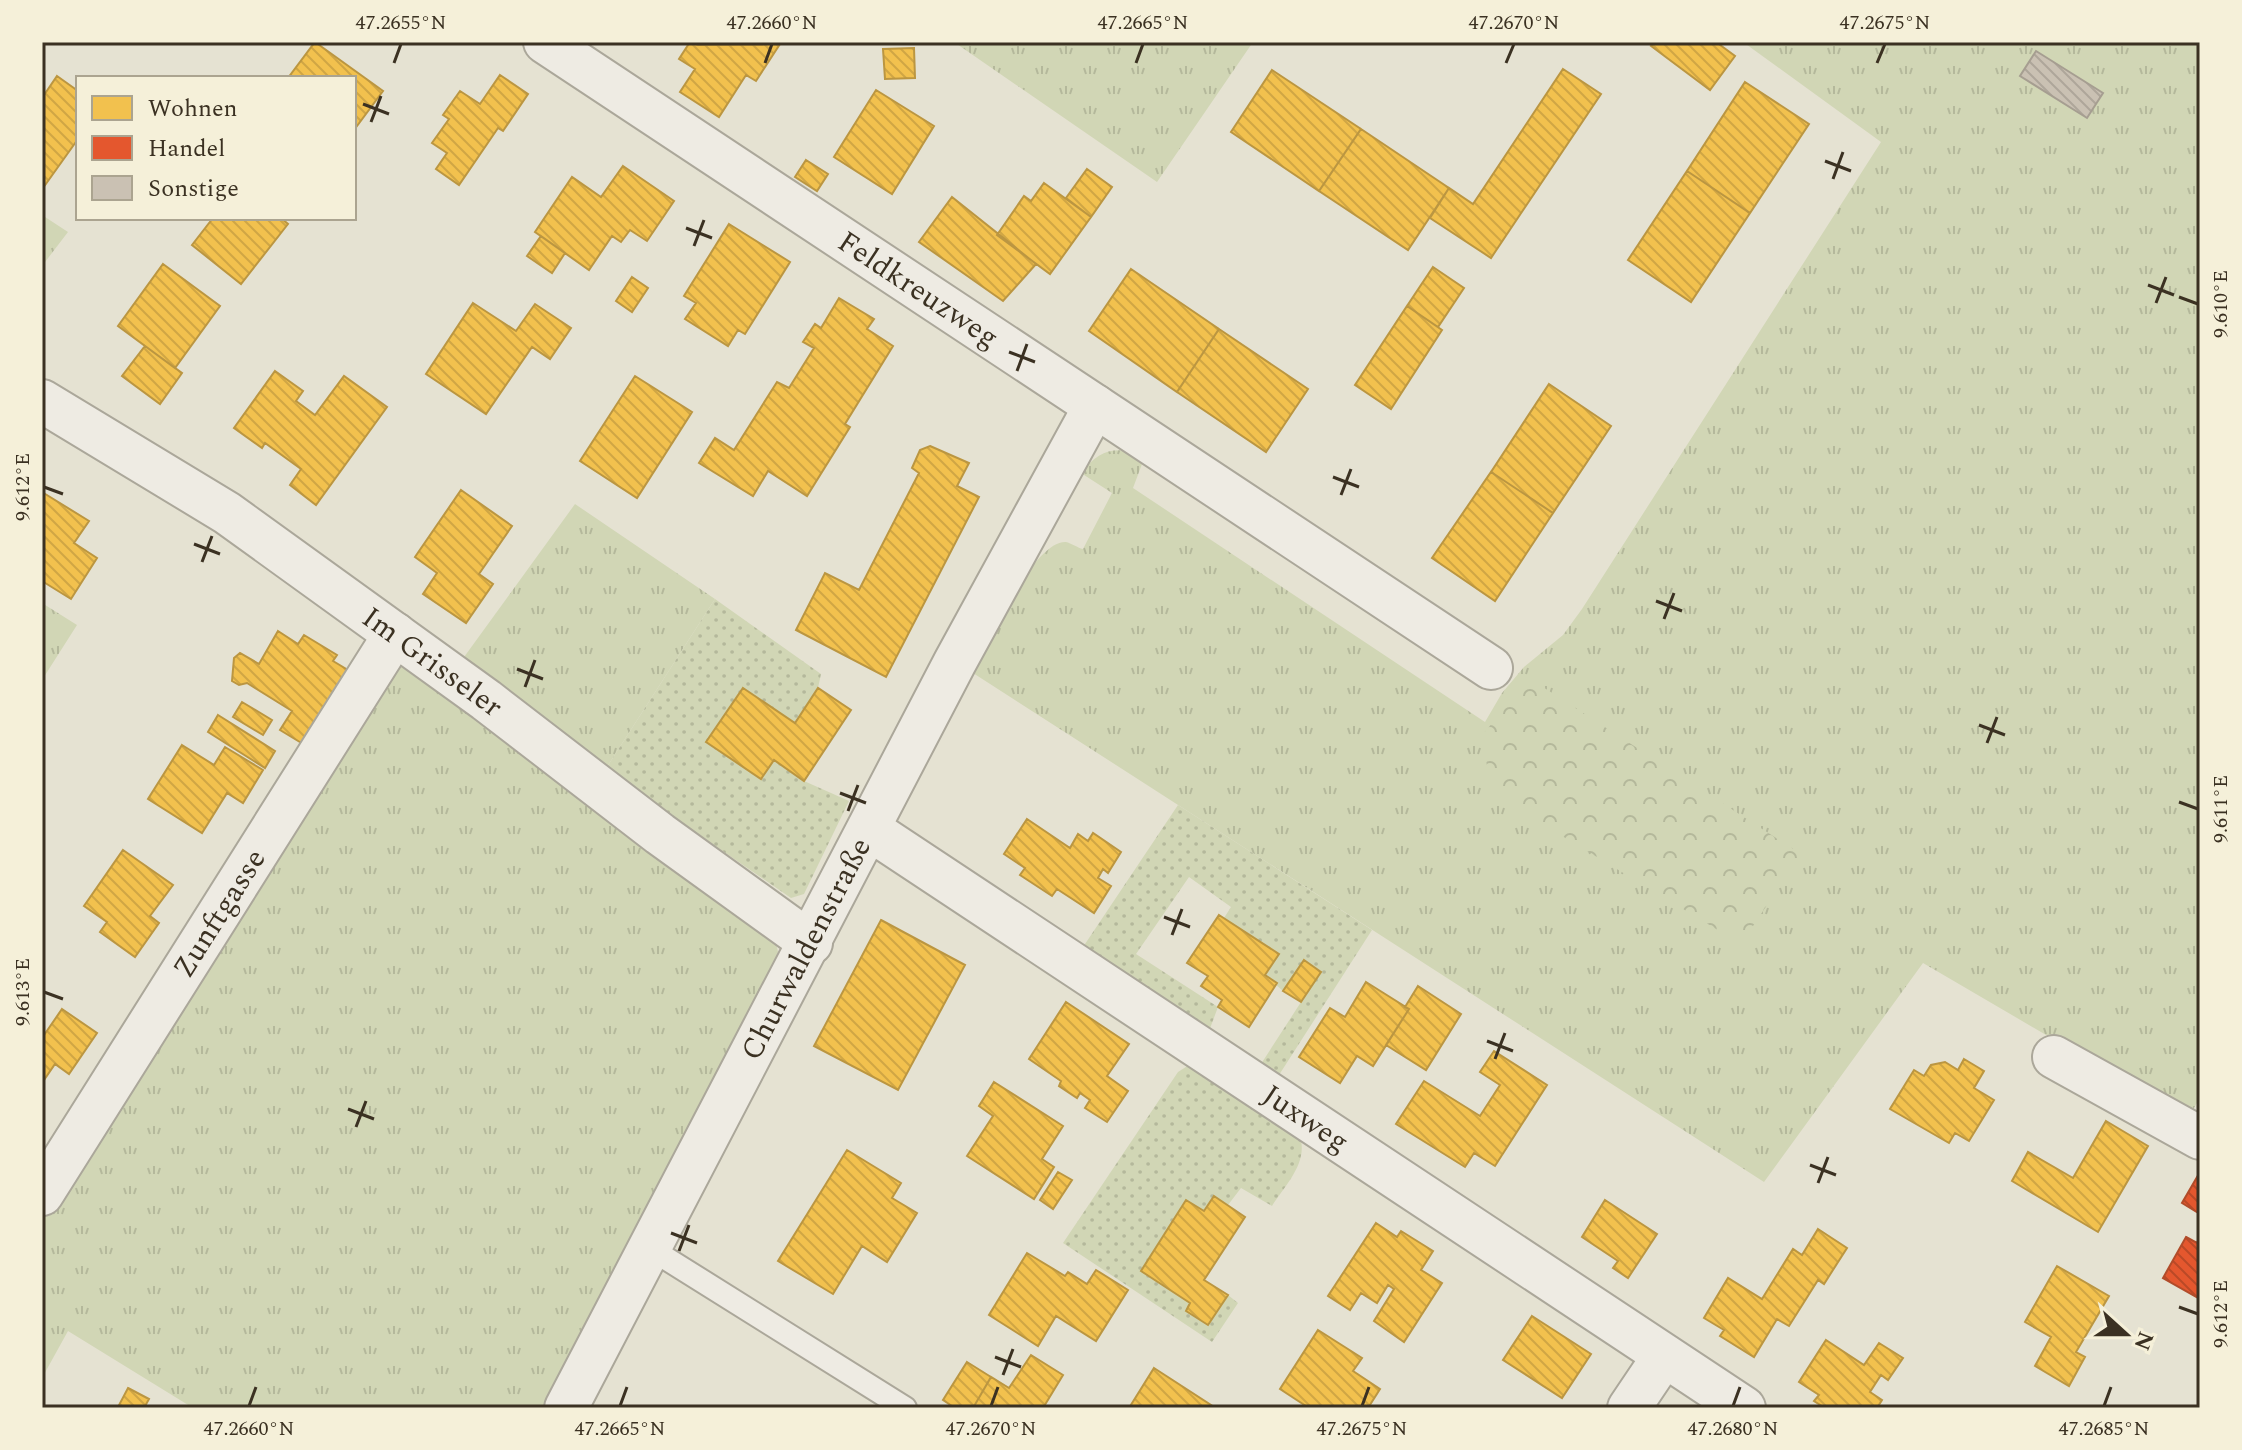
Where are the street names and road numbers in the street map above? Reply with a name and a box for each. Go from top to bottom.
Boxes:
street label: Feldkreuzweg [828,220,1008,360]
street label: Im Grisseler [352,595,513,729]
street label: Churwaldenstraße [729,830,884,1069]
street label: Zunftgasse [162,840,278,987]
street label: Juxweg [1252,1073,1358,1165]

